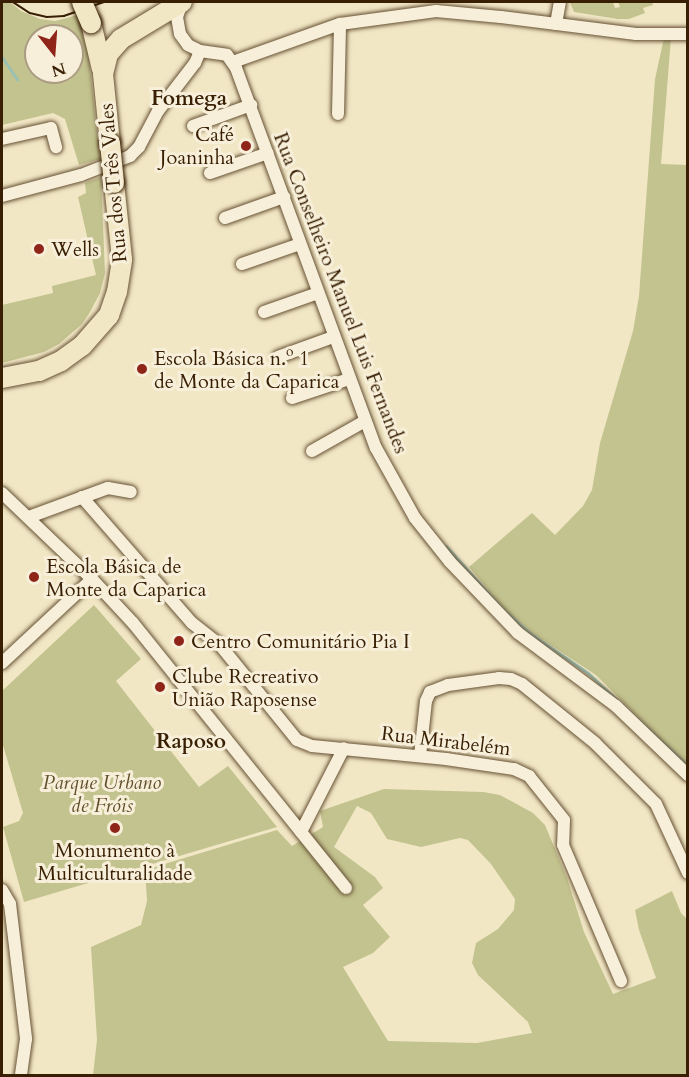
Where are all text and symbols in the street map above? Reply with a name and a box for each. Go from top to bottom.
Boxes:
north arrow [24,24,84,84]
text: N [49,57,69,82]
district label: Fomega [151,86,227,112]
street label: Rua dos Três Vales [94,102,132,264]
place label: Café Joaninha [160,122,234,169]
street label: Rua Conselheiro Manuel Luis Fernandes [269,129,413,457]
marker: Café Joaninha [239,139,253,153]
place label: Wells [51,237,99,261]
marker: Wells [32,242,46,256]
place label: Escola Básica n.º 1 de Monte da Caparica [154,346,339,393]
marker: Escola Básica n.º 1 de Monte da Caparica [135,362,149,376]
place label: Escola Básica de Monte da Caparica [46,554,206,601]
marker: Escola Básica de Monte da Caparica [27,570,41,584]
place label: Centro Comunitário Pia I [191,629,410,653]
marker: Centro Comunitário Pia I [172,634,186,648]
place label: Clube Recreativo União Raposense [172,664,318,711]
marker: Clube Recreativo União Raposense [153,680,167,694]
street label: Rua Mirabelém [380,721,512,761]
district label: Raposo [156,729,226,755]
park label: Parque Urbano de Fróis [43,771,161,818]
marker: Monumento à Multiculturalidade [108,821,122,835]
place label: Monumento à Multiculturalidade [38,838,192,885]

